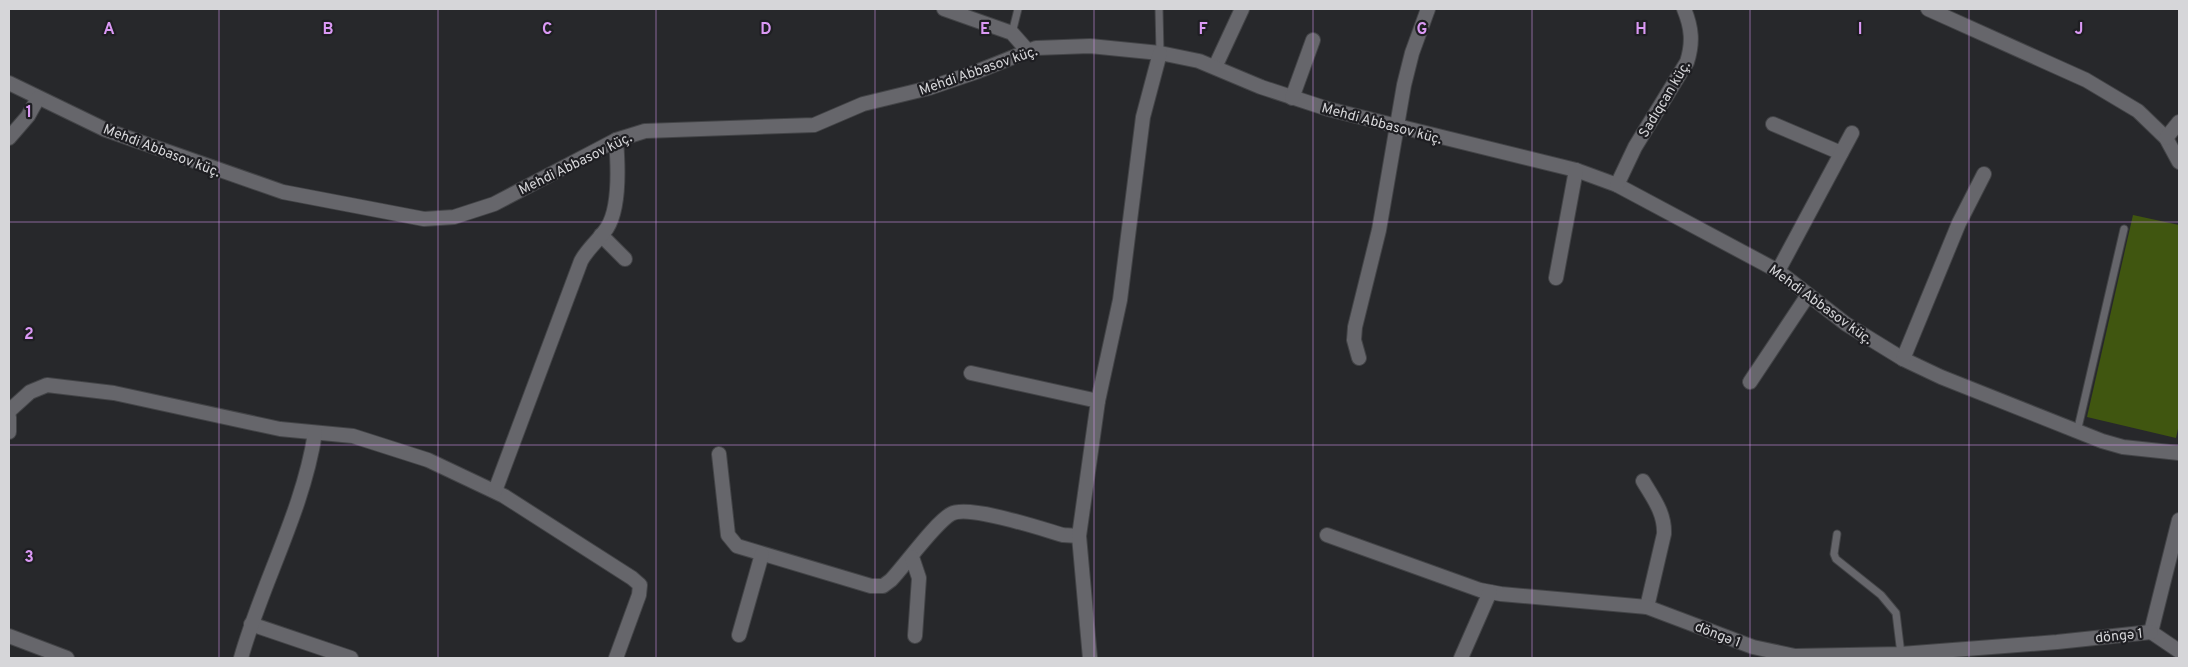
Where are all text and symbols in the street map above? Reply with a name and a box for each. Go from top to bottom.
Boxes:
text: A [103,20,115,40]
text: B [322,20,334,40]
text: C [542,20,552,40]
text: D [760,20,772,40]
text: E [980,20,990,40]
text: F [1198,20,1208,40]
text: G [1417,20,1427,40]
text: H [1635,20,1647,40]
text: I [1858,20,1862,40]
text: J [2075,20,2083,40]
street label: Mehdi Abbasov küç. [917,43,1040,100]
street label: Sadıqcan küç. [1636,58,1695,141]
street label: Mehdi Abbasov küç. [1320,100,1444,149]
text: 1 [26,103,32,123]
street label: Mehdi Abbasov küç. [101,121,222,182]
street label: Mehdi Abbasov küç. [516,130,635,199]
street label: Mehdi Abbasov küç. [1765,262,1875,349]
text: 2 [24,325,34,345]
text: 3 [24,548,34,568]
street label: döngə 1 [1692,619,1743,652]
street label: döngə 1 [2094,626,2144,647]

